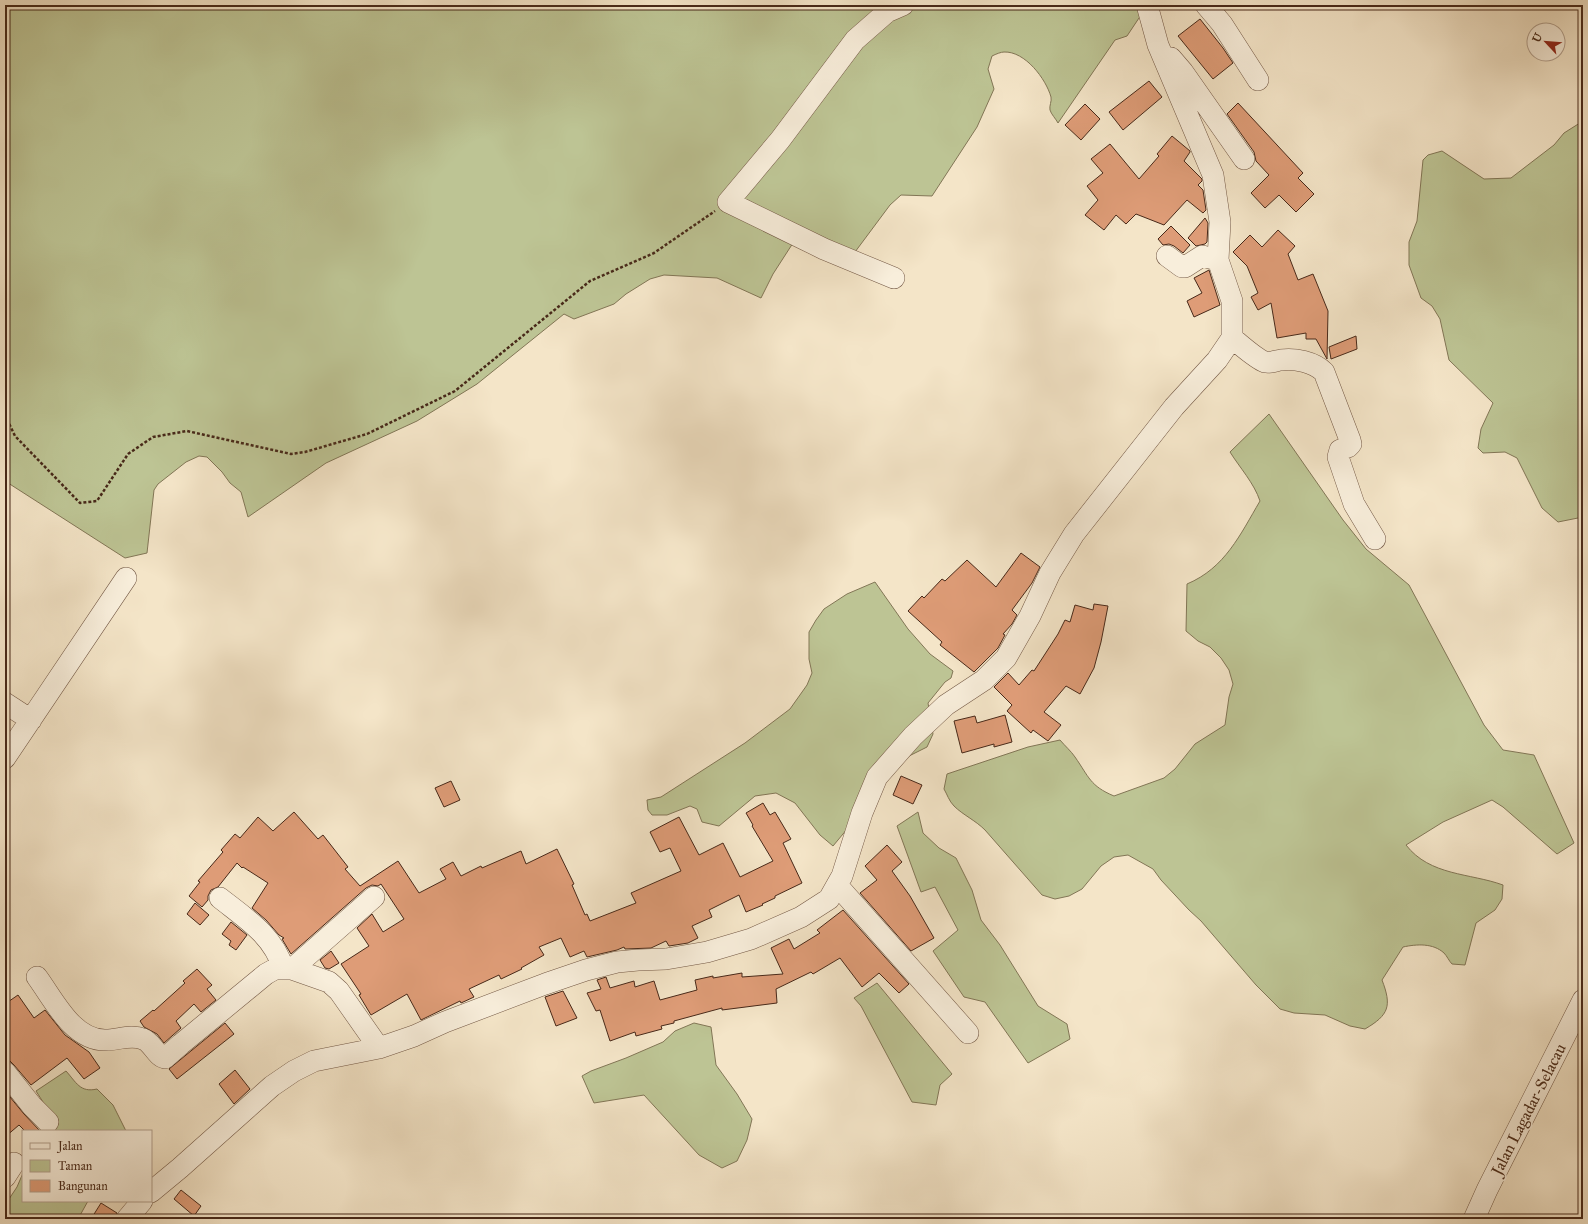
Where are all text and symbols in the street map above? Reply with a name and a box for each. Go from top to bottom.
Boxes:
north arrow [1526,22,1566,62]
text: U [1530,31,1545,45]
street label: Jalan Lagadar-Selacau [1486,1040,1571,1180]
legend [22,1130,152,1202]
text: Jalan [56,1139,83,1154]
text: Taman [58,1159,93,1173]
text: Bangunan [58,1179,108,1194]

